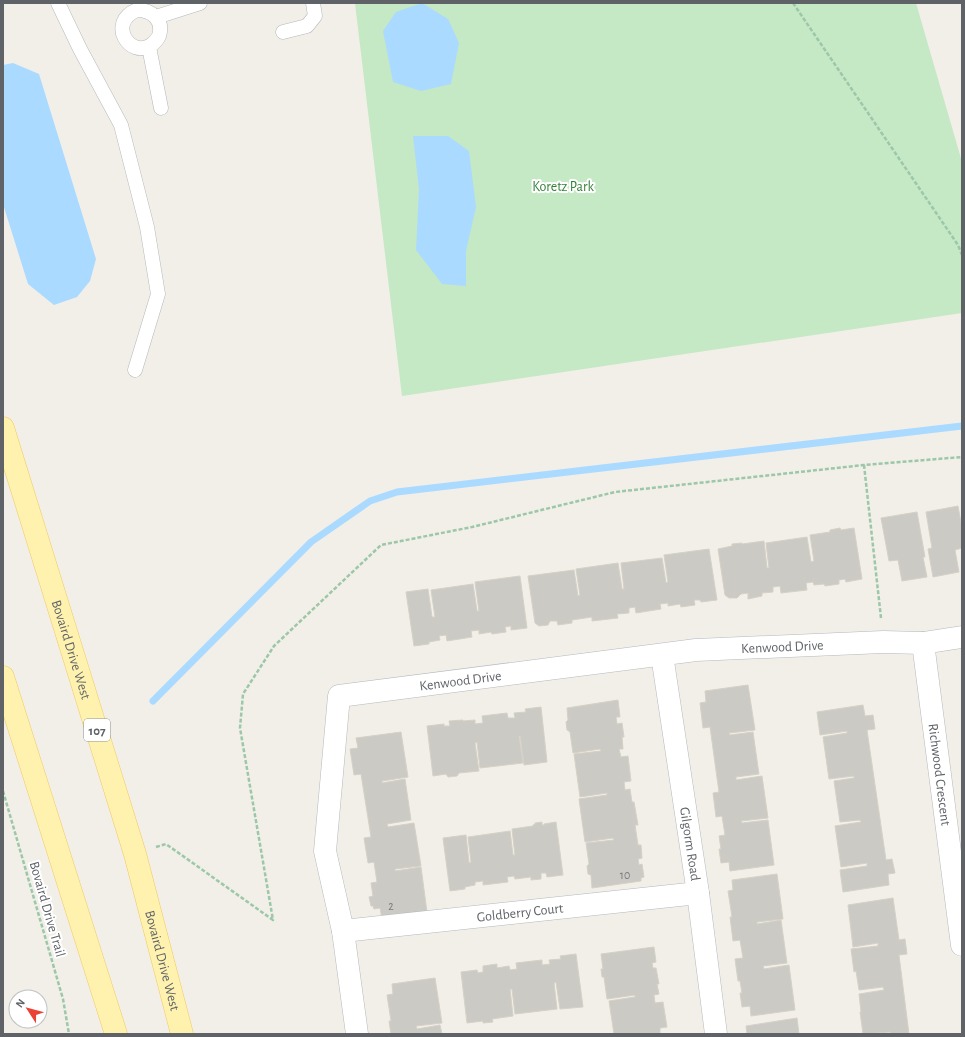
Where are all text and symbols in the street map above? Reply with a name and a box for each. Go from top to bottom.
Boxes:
park label: Koretz Park [532,180,594,194]
street label: Bovaird Drive West [49,599,93,702]
street label: Kenwood Drive [741,639,824,656]
street label: Kenwood Drive [419,669,502,694]
road number: 107 [84,719,110,741]
street label: Richwood Crescent [925,723,953,827]
street label: Gilgorm Road [677,806,702,882]
street label: Bovaird Drive Trail [27,860,67,959]
house number: 10 [620,869,630,881]
house number: 2 [388,900,394,912]
street label: Goldberry Court [476,901,565,925]
street label: Bovaird Drive West [142,909,182,1013]
north arrow [8,989,48,1029]
text: N [14,997,27,1010]

